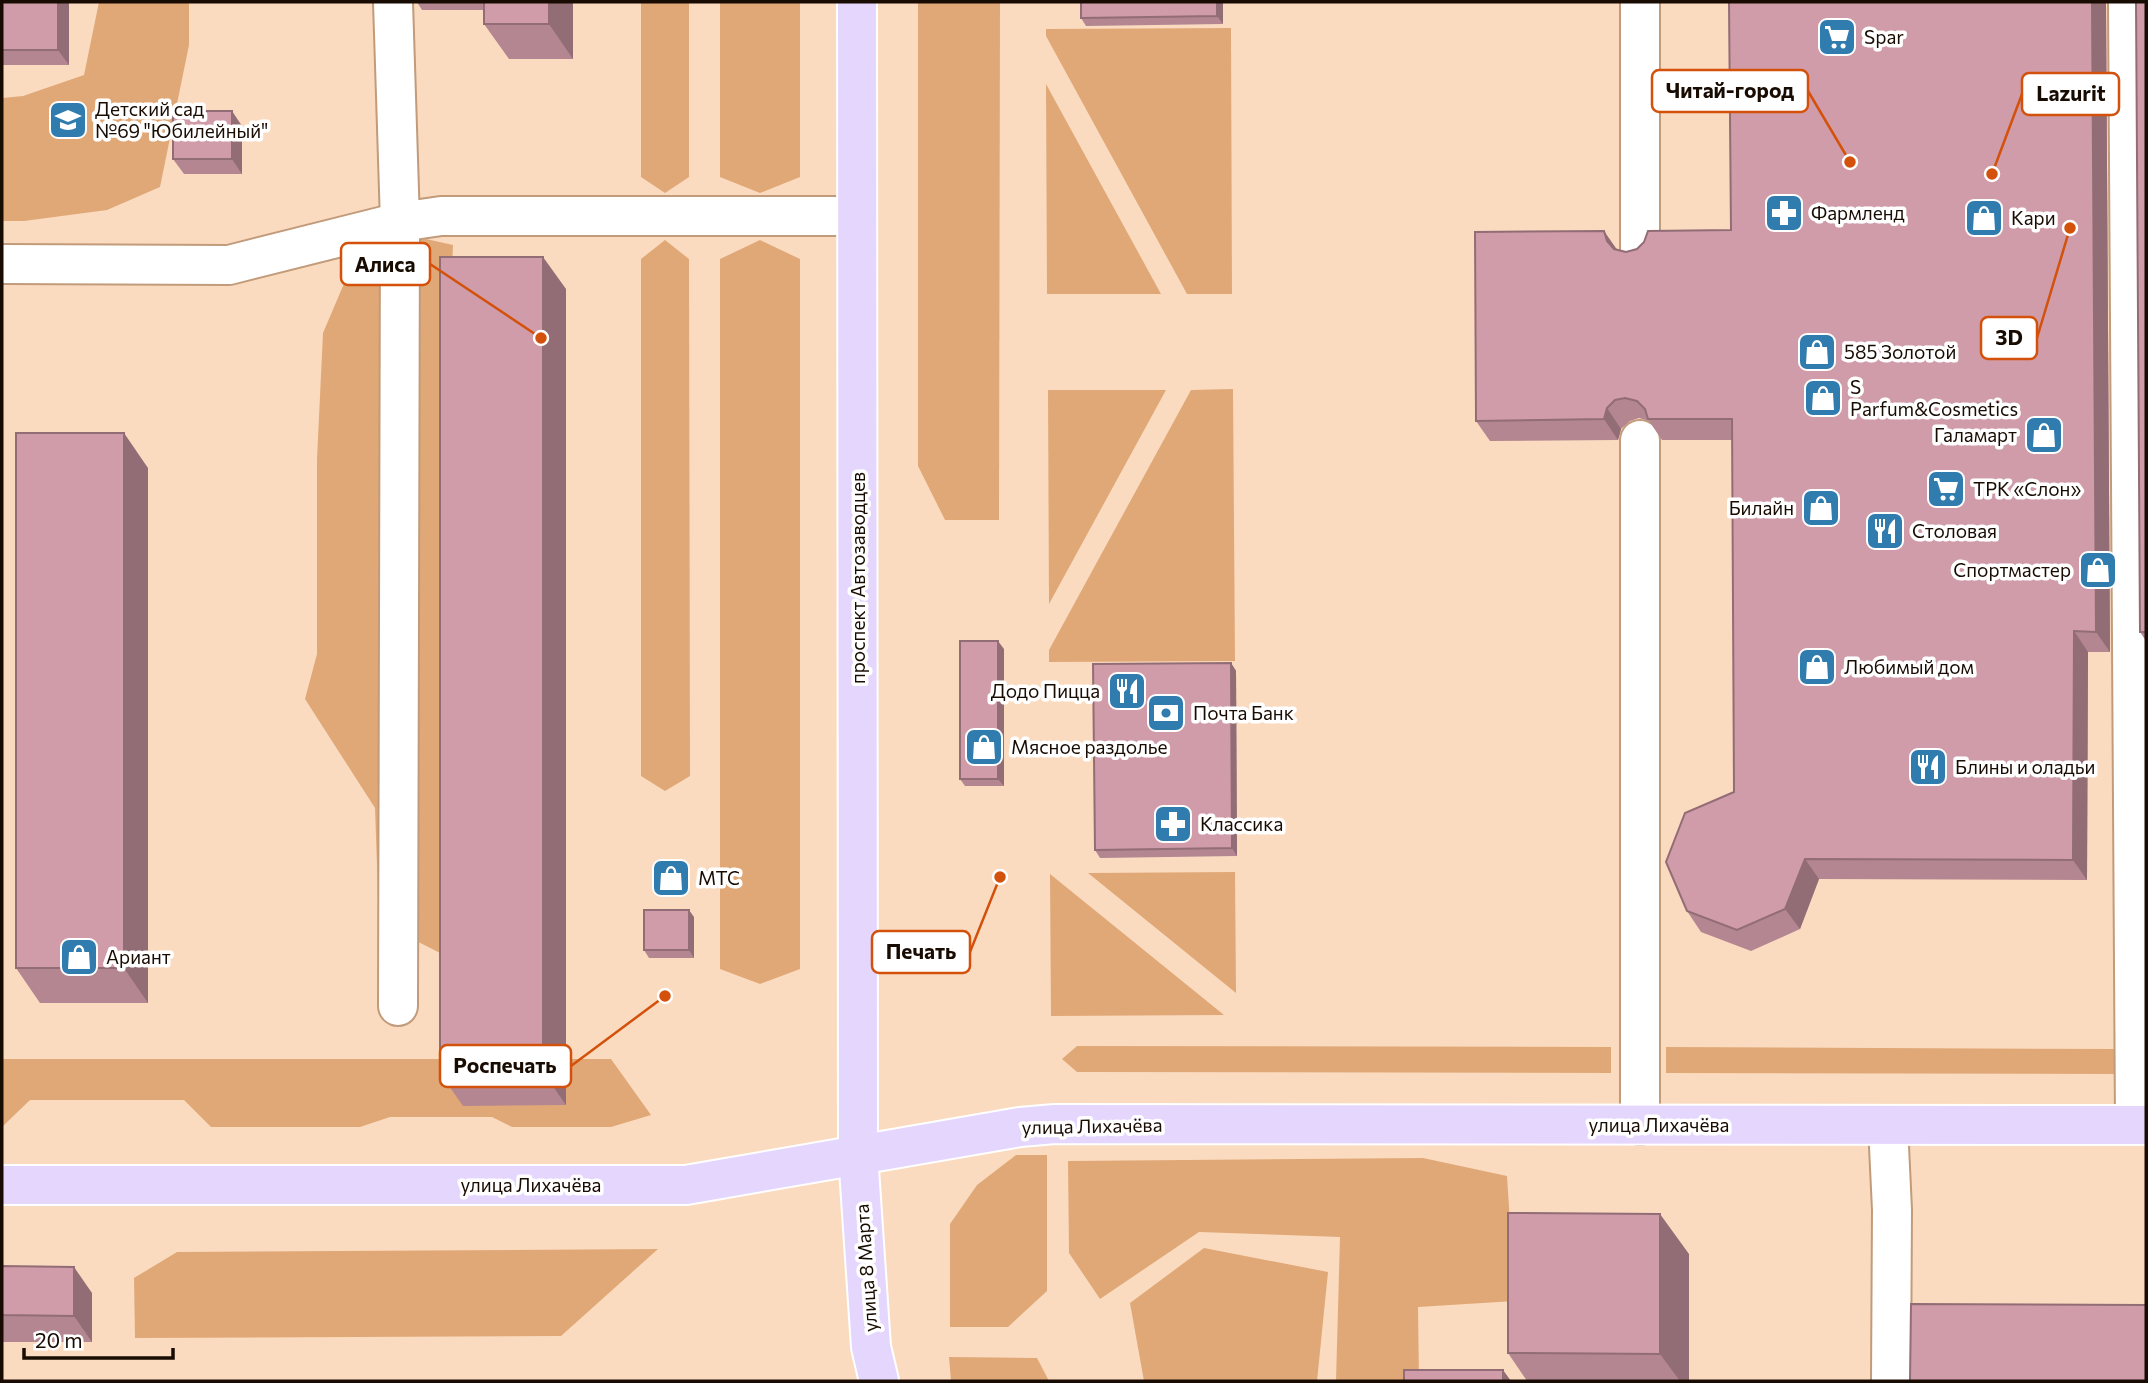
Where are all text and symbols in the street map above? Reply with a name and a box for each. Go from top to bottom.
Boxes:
supermarket icon: Spar [1816,16,1858,58]
place label: Spar [1864,25,1904,48]
callout: Читай-город [1652,70,1808,112]
callout: Lazurit [2022,73,2119,115]
text: Читай-город [1666,77,1794,102]
text: Lazurit [2036,80,2106,105]
place label: Детский сад №69 "Юбилейный" [95,97,268,142]
school or university icon: Детский сад №69 "Юбилейный" [47,99,89,141]
pharmacy icon: Фармленд [1763,192,1805,234]
shop icon: Кари [1963,197,2005,239]
place label: Фармленд [1811,201,1905,224]
place label: Кари [2011,206,2056,229]
callout: Алиса [341,243,430,285]
text: Алиса [355,251,415,276]
callout: 3D [1981,317,2037,359]
text: 3D [1995,324,2023,349]
shop icon: 585 Золотой [1796,331,1838,373]
place label: 585 Золотой [1844,340,1956,363]
place label: S Parfum&Cosmetics [1850,375,2018,420]
shop icon: S Parfum&Cosmetics [1802,377,1844,419]
shop icon: Галамарт [2023,414,2065,456]
place label: Галамарт [1934,423,2017,446]
supermarket icon: ТРК «Слон» [1925,468,1967,510]
street label: проспект Автозаводцев [846,472,869,684]
place label: ТРК «Слон» [1973,477,2081,500]
shop icon: Билайн [1800,487,1842,529]
place label: Билайн [1729,496,1794,519]
restaurant icon: Столовая [1864,510,1906,552]
place label: Столовая [1912,519,1997,542]
shop icon: Спортмастер [2077,549,2119,591]
place label: Спортмастер [1953,558,2071,581]
shop icon: Любимый дом [1796,646,1838,688]
place label: Любимый дом [1844,655,1974,678]
restaurant icon: Додо Пицца [1106,670,1148,712]
place label: Додо Пицца [991,679,1100,702]
bank icon: Почта Банк [1145,692,1187,734]
place label: Почта Банк [1193,701,1294,724]
shop icon: Мясное раздолье [963,726,1005,768]
place label: Мясное раздолье [1011,735,1168,758]
restaurant icon: Блины и оладьи [1907,746,1949,788]
place label: Блины и оладьи [1955,755,2095,778]
pharmacy icon: Классика [1152,803,1194,845]
place label: Классика [1200,812,1283,835]
shop icon: МТС [650,857,692,899]
place label: МТС [698,866,740,889]
callout: Печать [872,931,970,973]
shop icon: Ариант [58,936,100,978]
text: Печать [886,938,956,963]
place label: Ариант [106,945,171,968]
callout: Роспечать [440,1045,571,1087]
text: Роспечать [453,1052,557,1077]
street label: улица Лихачёва [1021,1113,1163,1138]
street label: улица Лихачёва [1589,1113,1729,1136]
street label: улица Лихачёва [461,1173,601,1196]
street label: улица 8 Марта [850,1203,881,1333]
scale bar [24,1316,173,1360]
text: 20 m [35,1327,83,1352]

